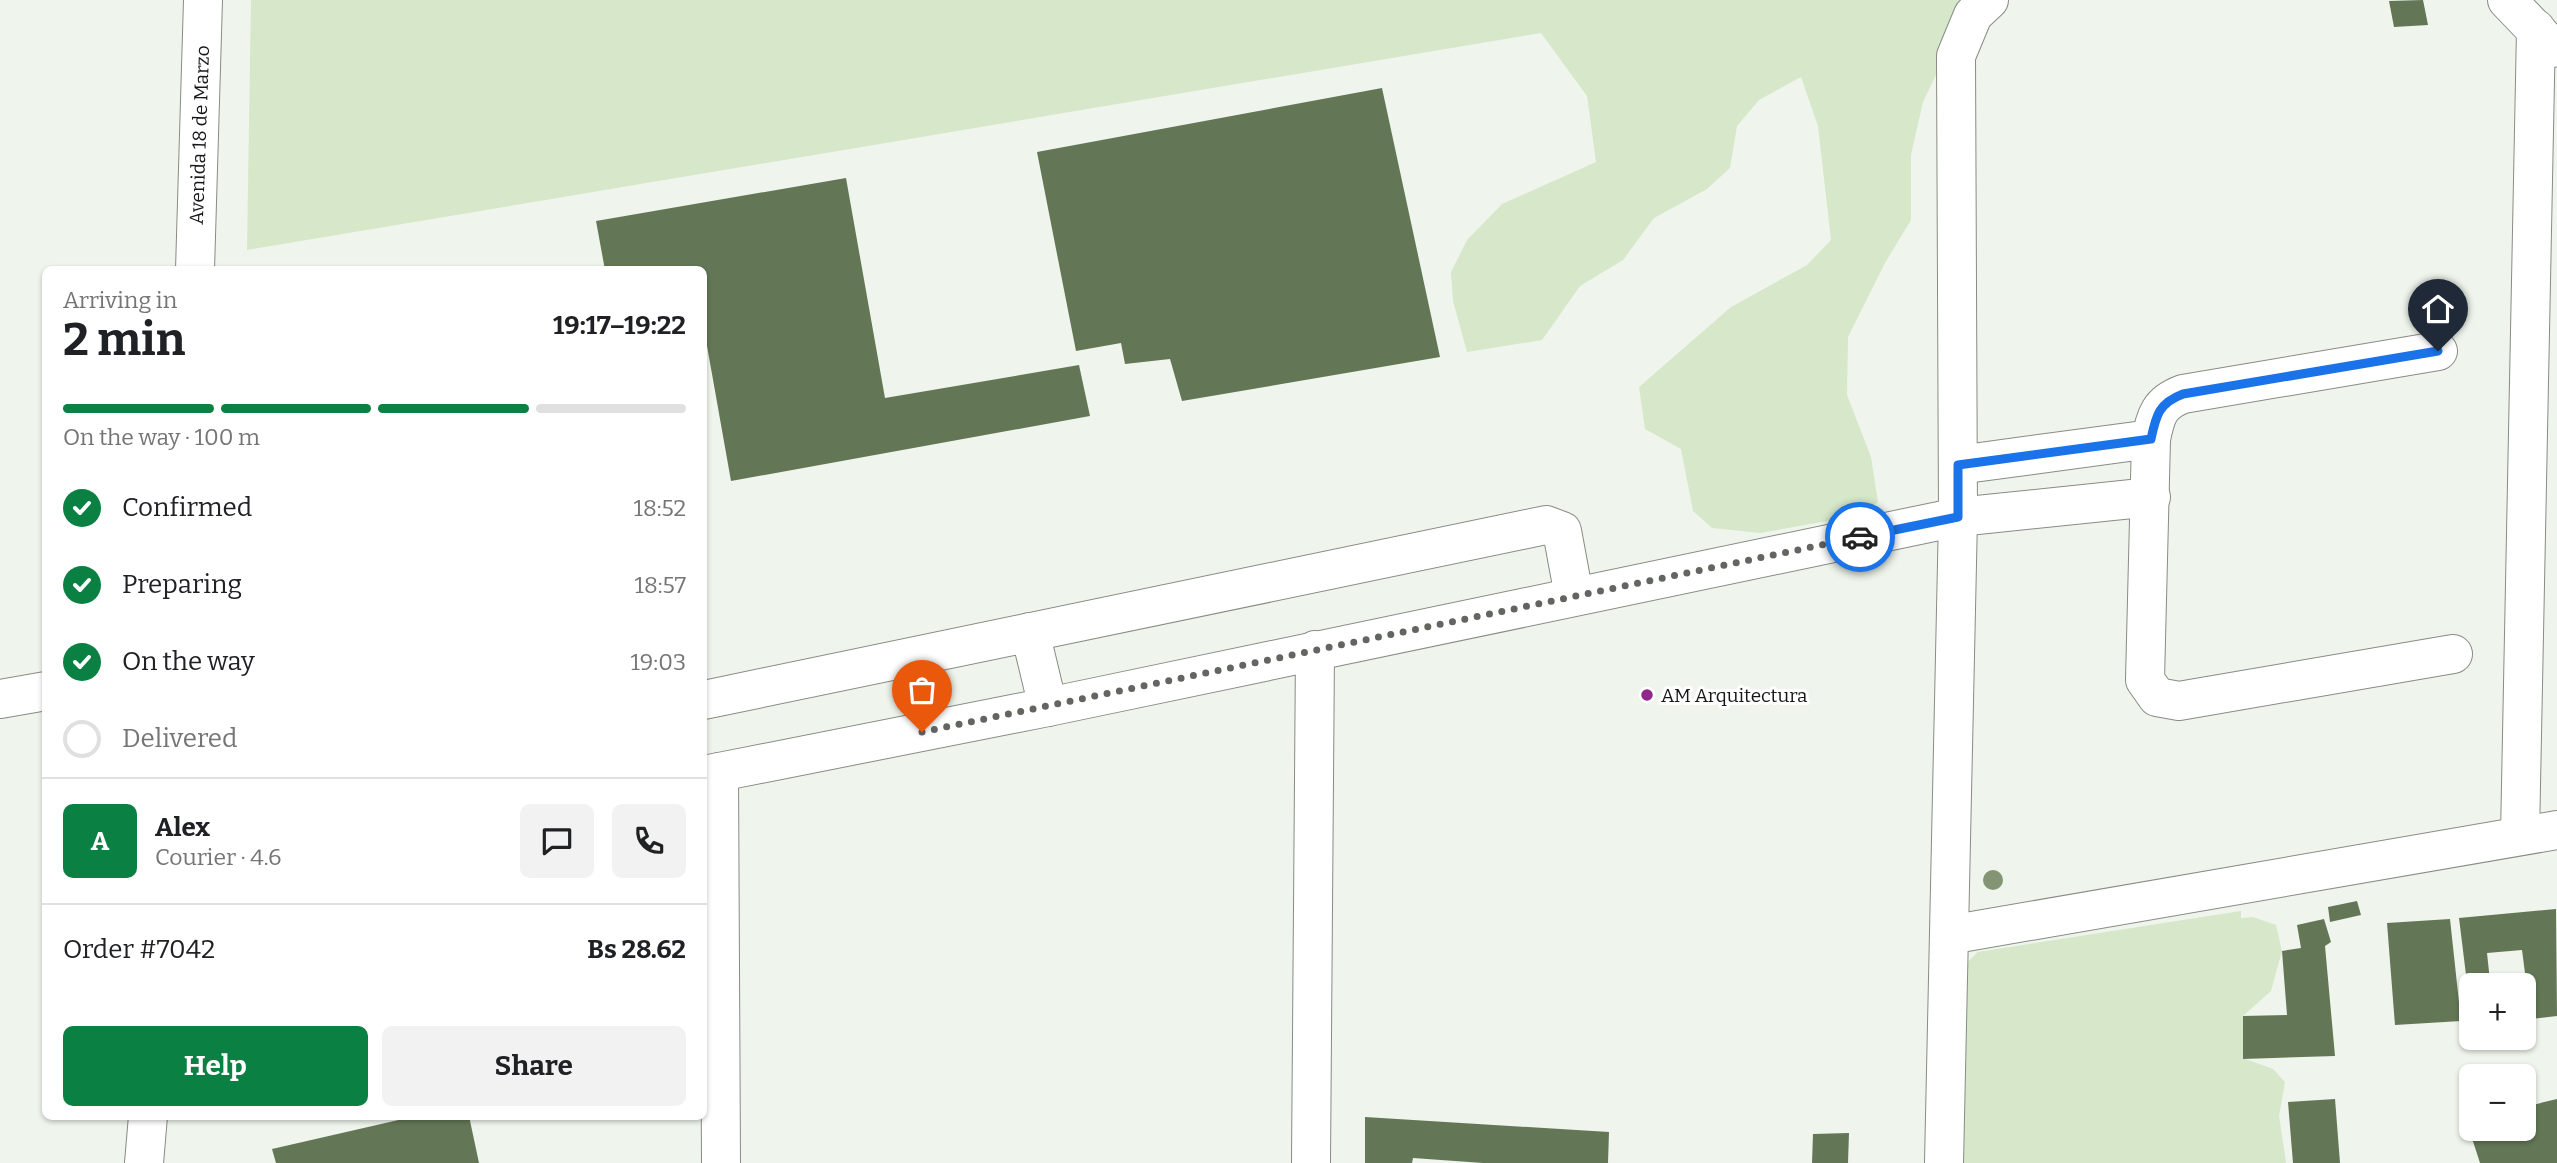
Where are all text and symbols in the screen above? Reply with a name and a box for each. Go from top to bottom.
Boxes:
street label: Avenida 18 de Marzo [185,45,214,225]
pin [2408,279,2468,351]
text: Arriving in [63,286,177,314]
icon: home [2419,290,2457,328]
text: 19:17–19:22 [553,310,686,341]
text: 2 min [63,312,185,367]
text: On the way · 100 m [63,423,260,451]
icon: check [63,489,101,527]
text: Confirmed [122,492,252,523]
text: 18:52 [634,494,686,522]
courier [1825,502,1895,572]
icon: car [1841,518,1879,556]
icon: check [63,566,101,604]
text: Preparing [122,569,242,600]
text: 18:57 [635,571,686,599]
icon: check [63,643,101,681]
text: On the way [122,646,255,677]
text: 19:03 [630,648,686,676]
pin [892,660,952,732]
icon: bag [903,671,941,709]
place label: AM Arquitectura [1661,684,1808,707]
marker: AM Arquitectura [1639,687,1655,703]
text: Delivered [122,723,237,754]
button: chat [520,804,594,878]
button: phone [612,804,686,878]
text: Alex [155,812,210,843]
text: A [91,826,109,857]
text: Courier · 4.6 [155,843,282,871]
text: Order #7042 [63,934,215,965]
text: Bs 28.62 [587,934,686,965]
map controls [2459,973,2536,1141]
button: + [2459,973,2536,1050]
button: Help [63,1026,368,1106]
button: Share [382,1026,686,1106]
button: − [2459,1064,2536,1141]

